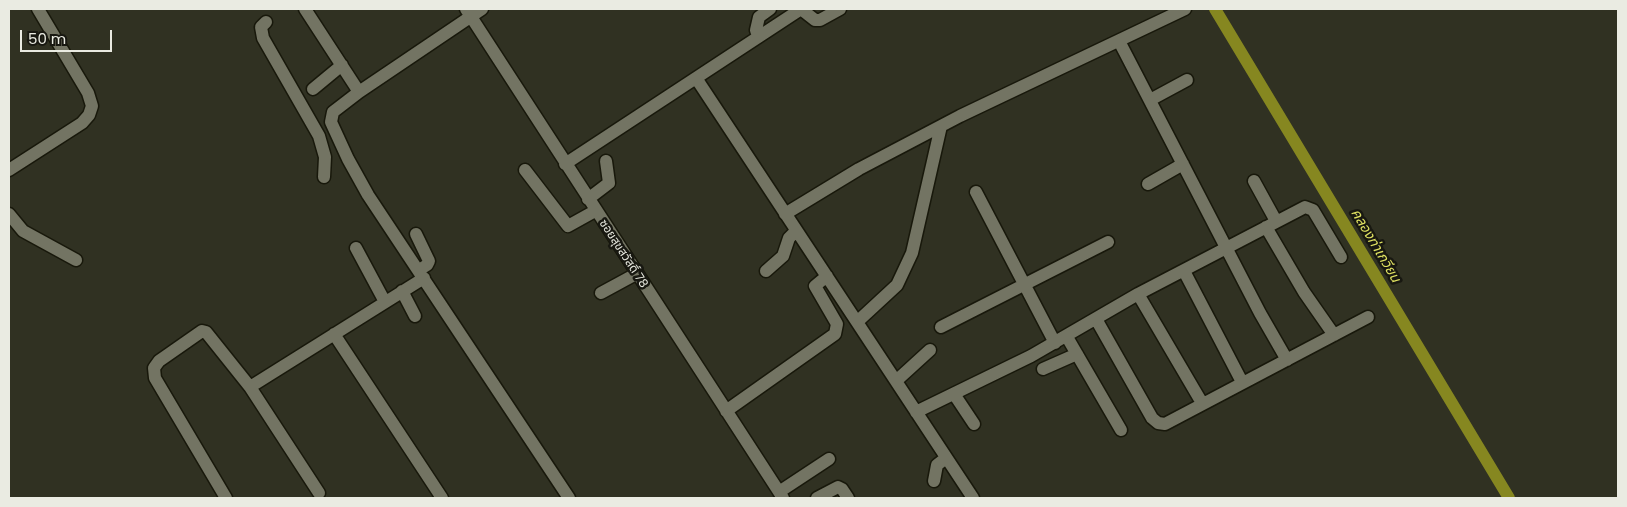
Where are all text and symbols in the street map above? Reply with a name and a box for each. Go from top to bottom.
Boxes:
scale bar [22,20,115,52]
text: 50 m [28,28,66,49]
water label: คลองท่าเกวียน [1347,206,1403,286]
street label: ซอยสุขสวัสดิ์ 78 [596,217,650,291]

